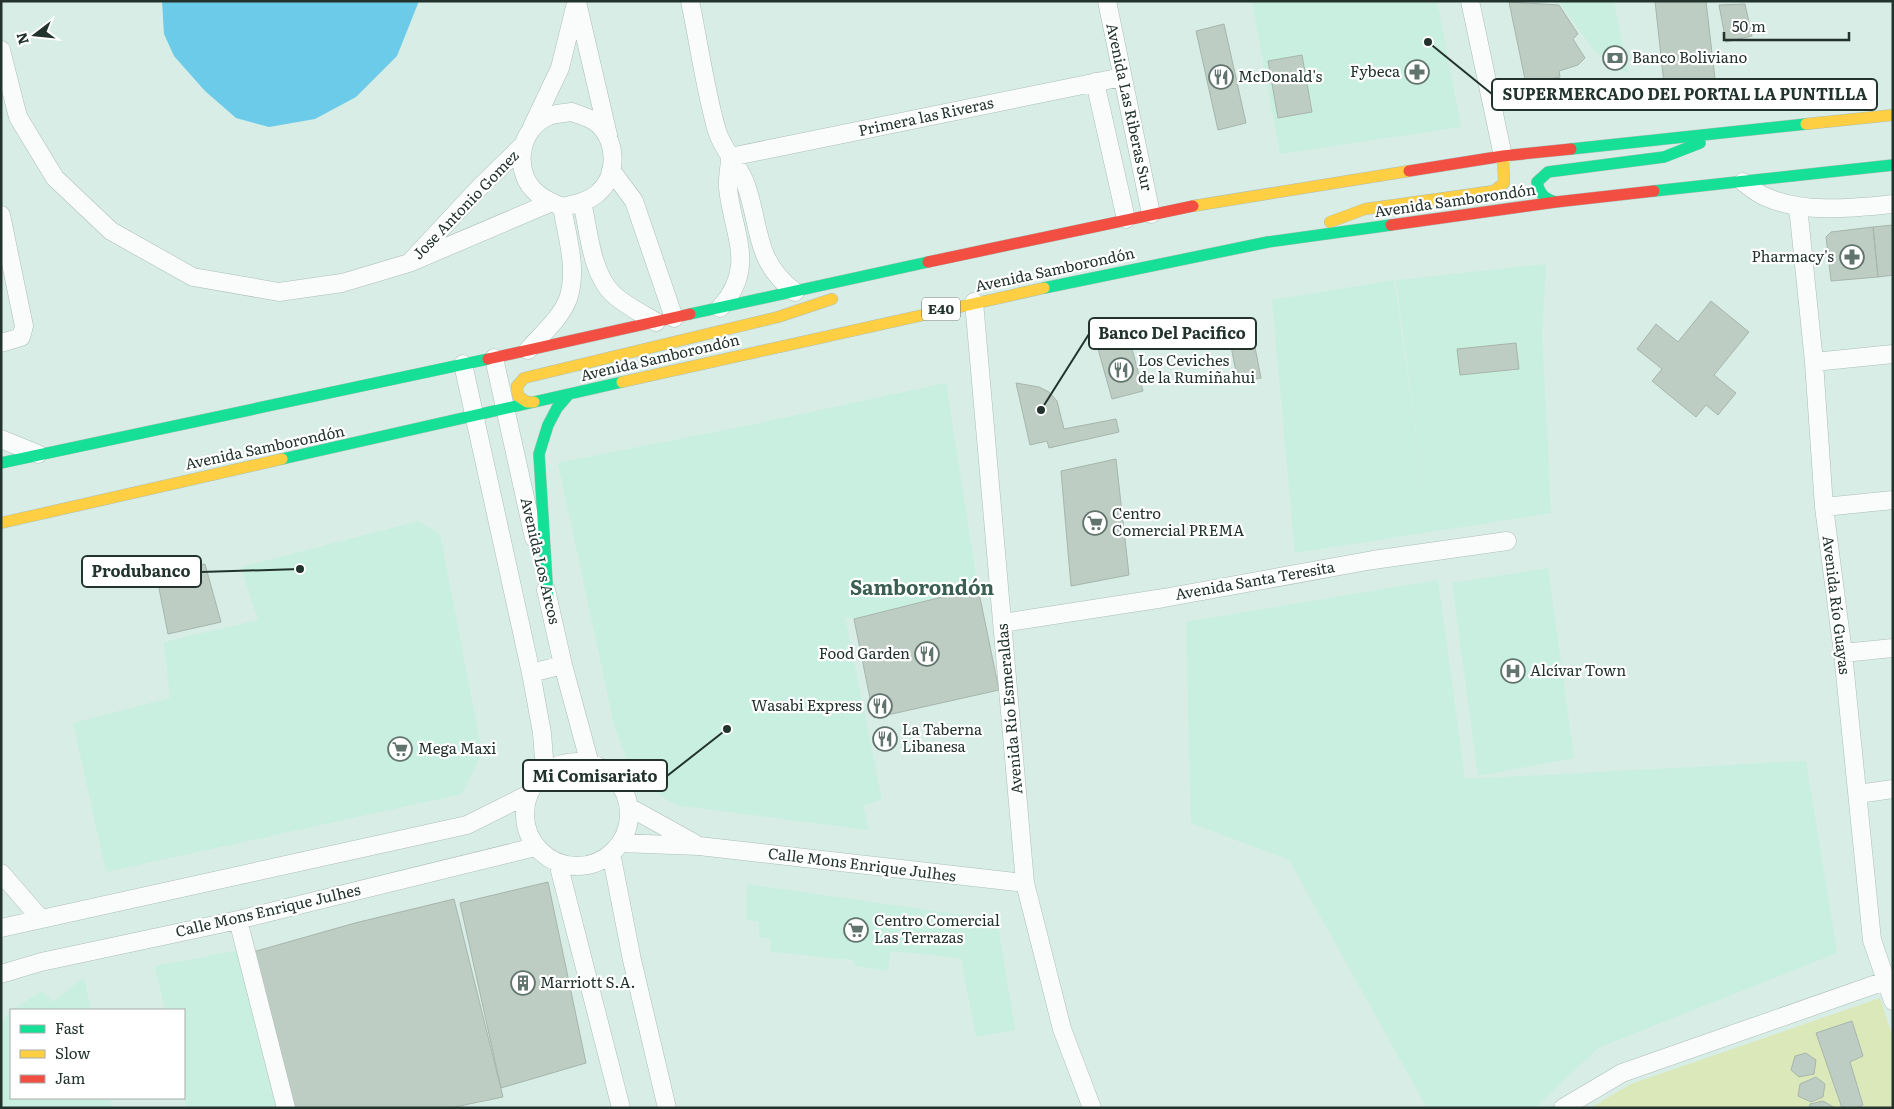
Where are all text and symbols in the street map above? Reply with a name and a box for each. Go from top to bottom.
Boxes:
north arrow [10,10,60,60]
scale bar [1724,10,1849,42]
text: 50 m [1732,14,1766,37]
street label: Avenida Las Riberas Sur [1101,21,1159,193]
text: N [10,30,33,47]
bank icon: Banco Boliviano [1602,45,1628,71]
place label: Banco Boliviano [1632,45,1748,68]
place label: Fybeca [1350,59,1401,82]
pharmacy icon: Fybeca [1404,59,1430,85]
restaurant icon: McDonald's [1208,64,1234,90]
place label: McDonald's [1238,64,1322,87]
callout: SUPERMERCADO DEL PORTAL LA PUNTILLA [1492,79,1877,110]
text: SUPERMERCADO DEL PORTAL LA PUNTILLA [1503,81,1867,105]
street label: Primera las Riveras [856,90,996,141]
street label: Jose Antonio Gomez [406,144,523,264]
street label: Avenida Samborondón [1373,177,1537,222]
street label: Avenida Samborondón [973,240,1137,297]
place label: Pharmacy's [1751,244,1834,267]
pharmacy icon: Pharmacy's [1839,244,1865,270]
road number: E40 [922,298,960,320]
callout: Banco Del Pacifico [1089,318,1256,349]
text: Banco Del Pacifico [1098,320,1246,344]
street label: Avenida Samborondón [578,327,742,386]
place label: Los Ceviches de la Rumiñahui [1138,348,1255,388]
restaurant icon: Los Ceviches de la Rumiñahui [1108,357,1134,383]
street label: Avenida Samborondón [183,418,347,475]
street label: Avenida Los Arcos [516,495,567,626]
place label: Centro Comercial PREMA [1112,501,1244,541]
supermarket icon: Centro Comercial PREMA [1082,510,1108,536]
street label: Avenida Río Guayas [1818,534,1857,676]
street label: Avenida Santa Teresita [1173,554,1337,605]
callout: Produbanco [82,556,201,587]
text: Produbanco [92,558,190,582]
district label: Samborondón [850,571,994,601]
street label: Avenida Río Esmeraldas [990,623,1027,795]
place label: Food Garden [819,641,910,664]
restaurant icon: Food Garden [914,641,940,667]
hospital icon: Alcívar Town [1500,658,1526,684]
place label: Alcívar Town [1530,658,1626,681]
place label: Wasabi Express [751,693,862,716]
restaurant icon: Wasabi Express [867,693,893,719]
place label: La Taberna Libanesa [902,717,983,757]
restaurant icon: La Taberna Libanesa [872,726,898,752]
supermarket icon: Mega Maxi [387,736,413,762]
place label: Mega Maxi [418,736,496,759]
callout: Mi Comisariato [523,760,667,791]
text: Mi Comisariato [533,763,657,787]
street label: Calle Mons Enrique Julhes [767,841,958,886]
street label: Calle Mons Enrique Julhes [173,877,363,942]
place label: Centro Comercial Las Terrazas [874,908,1000,948]
supermarket icon: Centro Comercial Las Terrazas [843,917,869,943]
building icon: Marriott S.A. [510,970,536,996]
place label: Marriott S.A. [540,970,636,993]
legend [10,1009,185,1099]
text: Fast [55,1016,84,1039]
text: Slow [55,1041,90,1064]
text: Jam [55,1066,86,1089]

